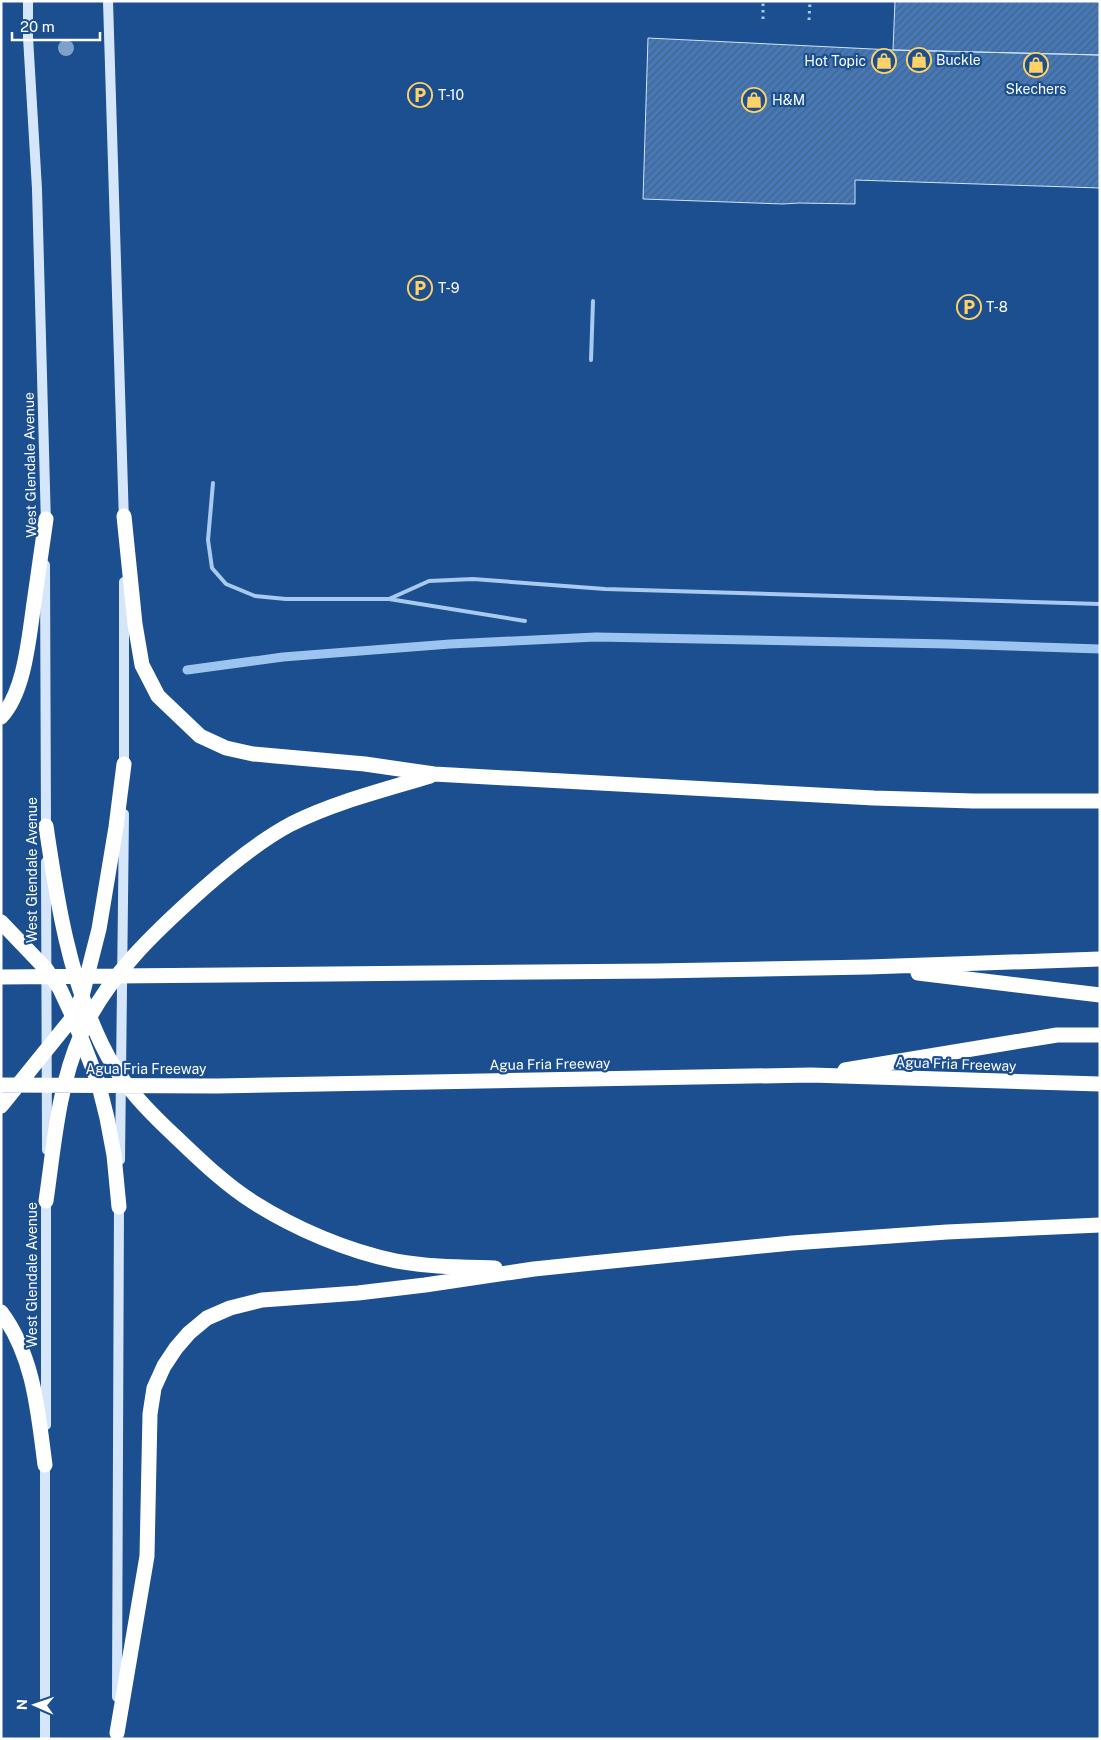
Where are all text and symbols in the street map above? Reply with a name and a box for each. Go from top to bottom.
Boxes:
scale bar [12,10,100,42]
text: 20 m [20,18,55,35]
shop icon: Buckle [906,47,932,73]
shop icon: Hot Topic [871,48,897,74]
place label: Buckle [936,52,981,68]
shop icon: Skechers [1023,52,1049,78]
place label: Hot Topic [804,53,866,69]
place label: Skechers [1006,81,1066,97]
parking icon: T-10 [407,82,433,108]
place label: T-10 [438,87,464,103]
shop icon: H&M [741,87,767,113]
place label: H&M [772,92,805,108]
parking icon: T-9 [407,275,433,301]
place label: T-9 [438,280,460,296]
parking icon: T-8 [956,294,982,320]
place label: T-8 [986,299,1008,315]
street label: West Glendale Avenue [21,392,39,538]
street label: West Glendale Avenue [24,797,40,943]
street label: Agua Fria Freeway [895,1054,1017,1074]
street label: Agua Fria Freeway [489,1055,611,1073]
street label: Agua Fria Freeway [85,1061,207,1077]
street label: West Glendale Avenue [24,1202,40,1348]
north arrow [10,1680,60,1730]
text: N [14,1699,30,1710]

